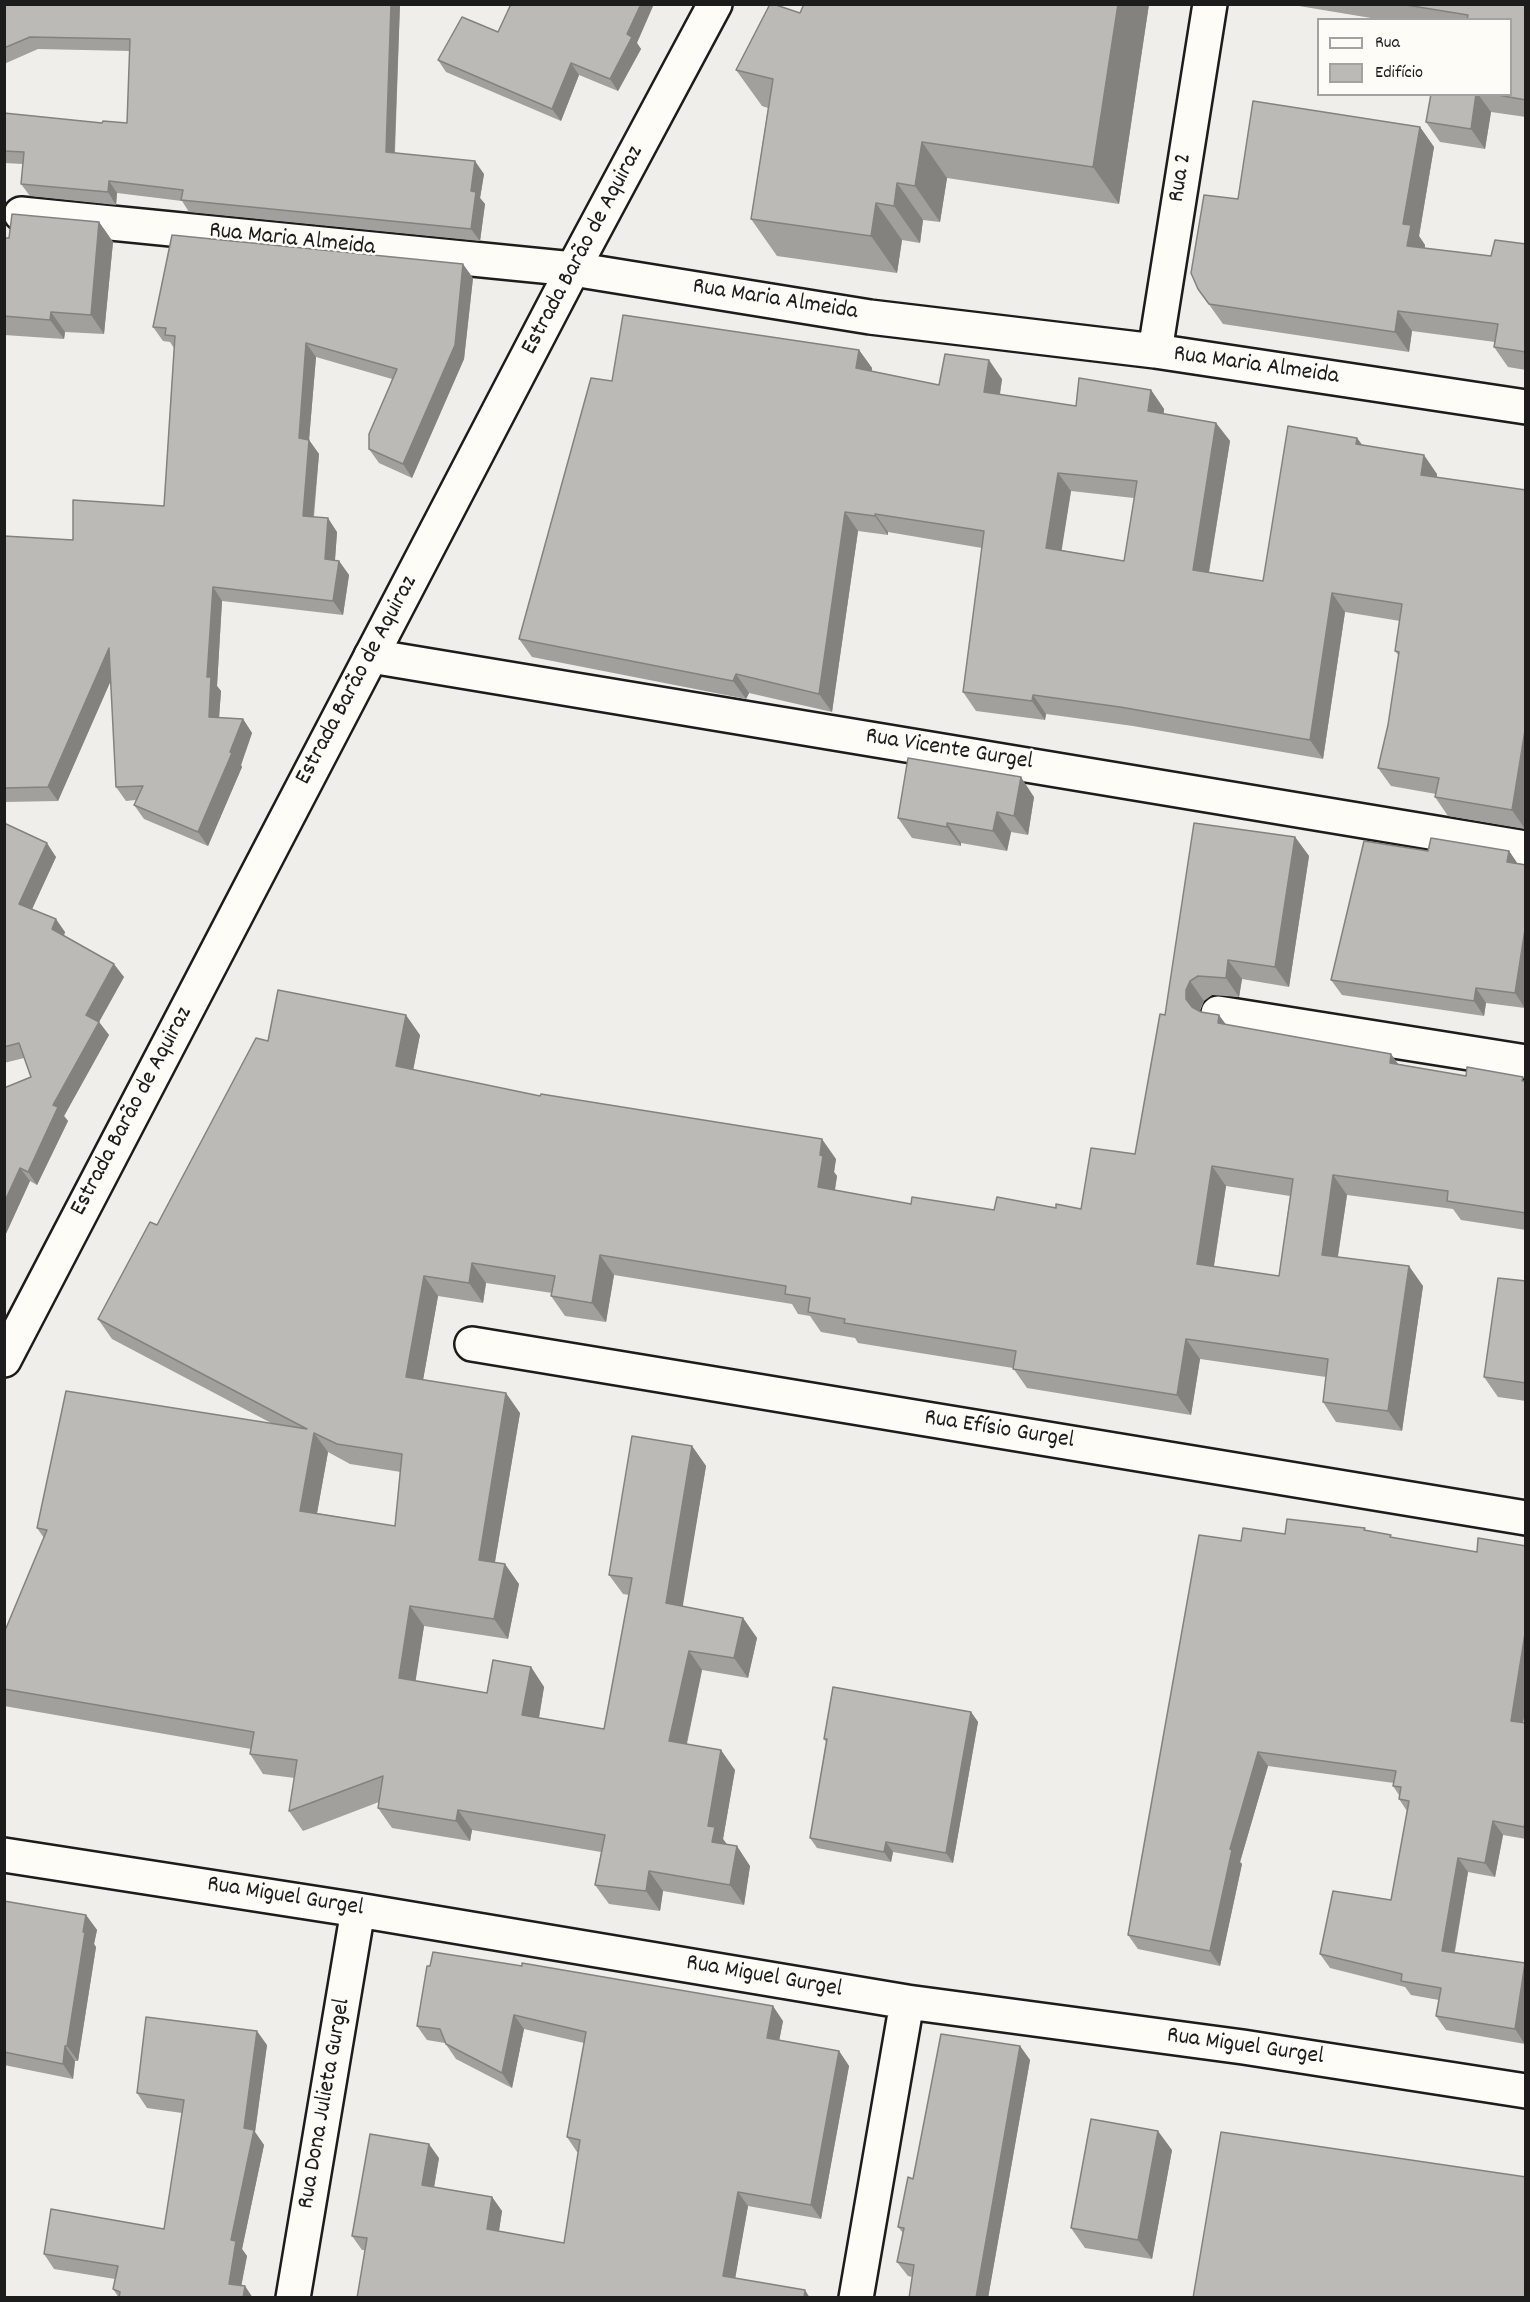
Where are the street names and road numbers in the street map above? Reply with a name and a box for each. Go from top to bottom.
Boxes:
street label: Estrada Barão de Aquiraz [517,141,651,361]
street label: Rua 2 [1164,151,1200,205]
street label: Rua Maria Almeida [207,218,377,264]
street label: Rua Maria Almeida [690,274,860,328]
street label: Rua Maria Almeida [1171,341,1341,393]
street label: Estrada Barão de Aquiraz [291,571,425,791]
street label: Rua Vicente Gurgel [863,724,1035,778]
street label: Estrada Barão de Aquiraz [66,1002,200,1222]
street label: Rua Efísio Gurgel [922,1405,1076,1457]
street label: Rua Miguel Gurgel [205,1871,365,1925]
street label: Rua Miguel Gurgel [684,1950,844,2006]
street label: Rua Dona Julieta Gurgel [293,1997,359,2211]
street label: Rua Miguel Gurgel [1165,2023,1325,2073]

